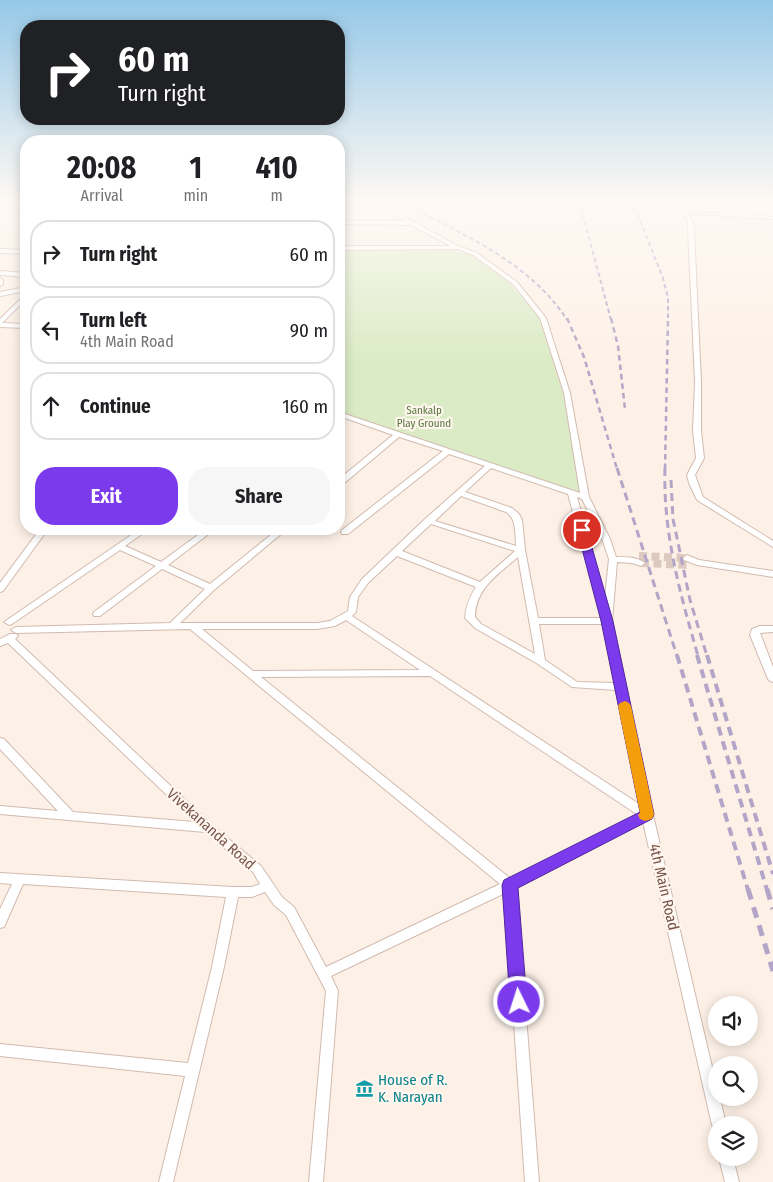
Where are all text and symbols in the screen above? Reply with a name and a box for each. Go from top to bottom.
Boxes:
text: 60 m [118,38,189,80]
icon: right [35,40,100,105]
text: Turn right [118,80,206,107]
text: 20:08 [67,150,136,186]
text: 1 [190,150,202,186]
text: 410 [255,150,298,186]
text: Arrival [81,186,123,205]
text: min [184,186,208,205]
text: m [270,186,283,205]
icon: right [37,240,65,268]
text: Turn right [80,243,157,266]
text: 60 m [290,243,328,266]
text: Turn left [80,309,147,332]
icon: left [37,316,65,344]
text: 90 m [290,319,328,342]
text: 4th Main Road [80,332,174,351]
icon: ahead [37,392,65,420]
text: Continue [80,395,151,418]
text: 160 m [282,395,328,418]
park label: Sankalp Play Ground [397,404,451,430]
button: Exit [35,467,178,525]
button: Share [188,467,330,525]
pin [561,509,603,551]
icon: arrive [568,516,596,544]
street label: Vivekananda Road [163,785,259,873]
street label: 4th Main Road [645,842,683,932]
position arrow [492,975,544,1027]
map controls [708,996,758,1166]
button: sound [708,996,758,1046]
button: search [708,1056,758,1106]
place label: House of R. K. Narayan [378,1071,448,1106]
museum icon: House of R. K. Narayan [354,1079,374,1099]
button: layers [708,1116,758,1166]

